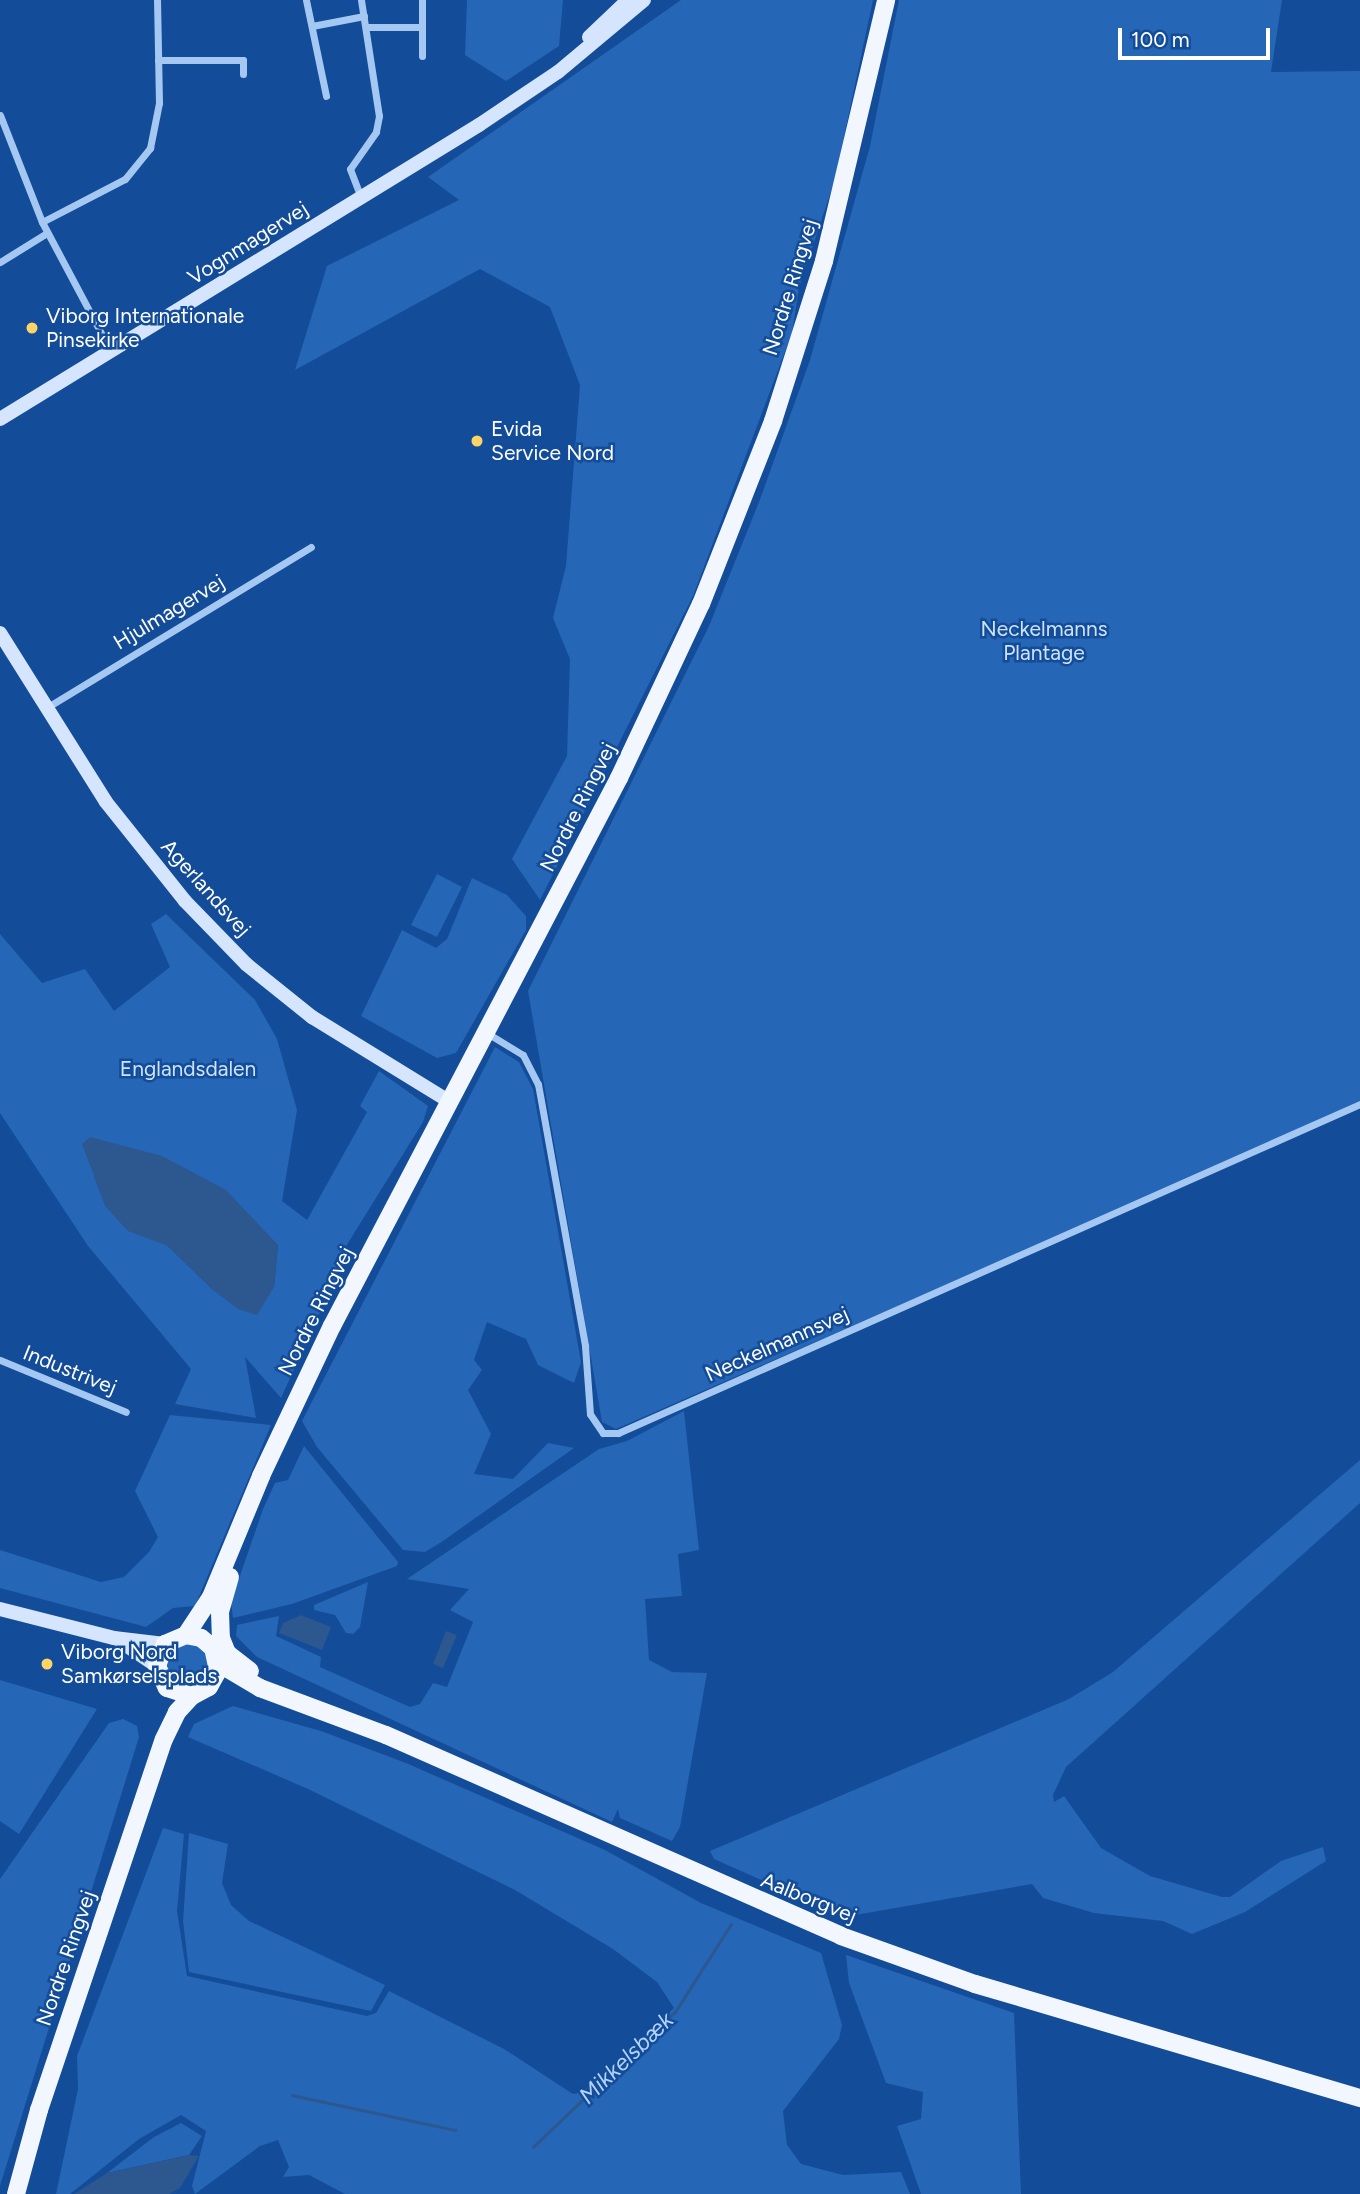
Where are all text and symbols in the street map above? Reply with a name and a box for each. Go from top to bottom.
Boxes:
scale bar [1122,14,1274,58]
text: 100 m [1131,27,1190,52]
street label: Vognmagervej [183,196,313,290]
street label: Nordre Ringvej [757,216,823,358]
place label: Viborg Internationale Pinsekirke [46,303,244,353]
marker: Viborg Internationale Pinsekirke [24,320,40,336]
place label: Evida Service Nord [491,416,614,466]
marker: Evida Service Nord [469,433,485,449]
street label: Hjulmagervej [109,569,229,655]
park label: Neckelmanns Plantage [981,616,1107,666]
street label: Nordre Ringvej [535,738,621,876]
street label: Agerlandsvej [156,834,256,942]
park label: Englandsdalen [120,1056,256,1082]
street label: Nordre Ringvej [273,1242,359,1380]
street label: Neckelmannsvej [701,1301,853,1387]
street label: Industrivej [19,1340,121,1400]
place label: Viborg Nord Samkørselsplads [61,1639,217,1689]
marker: Viborg Nord Samkørselsplads [39,1656,55,1672]
street label: Aalborgvej [757,1867,861,1929]
street label: Nordre Ringvej [31,1887,101,2029]
water label: Mikkelsbæk [573,2006,679,2110]

